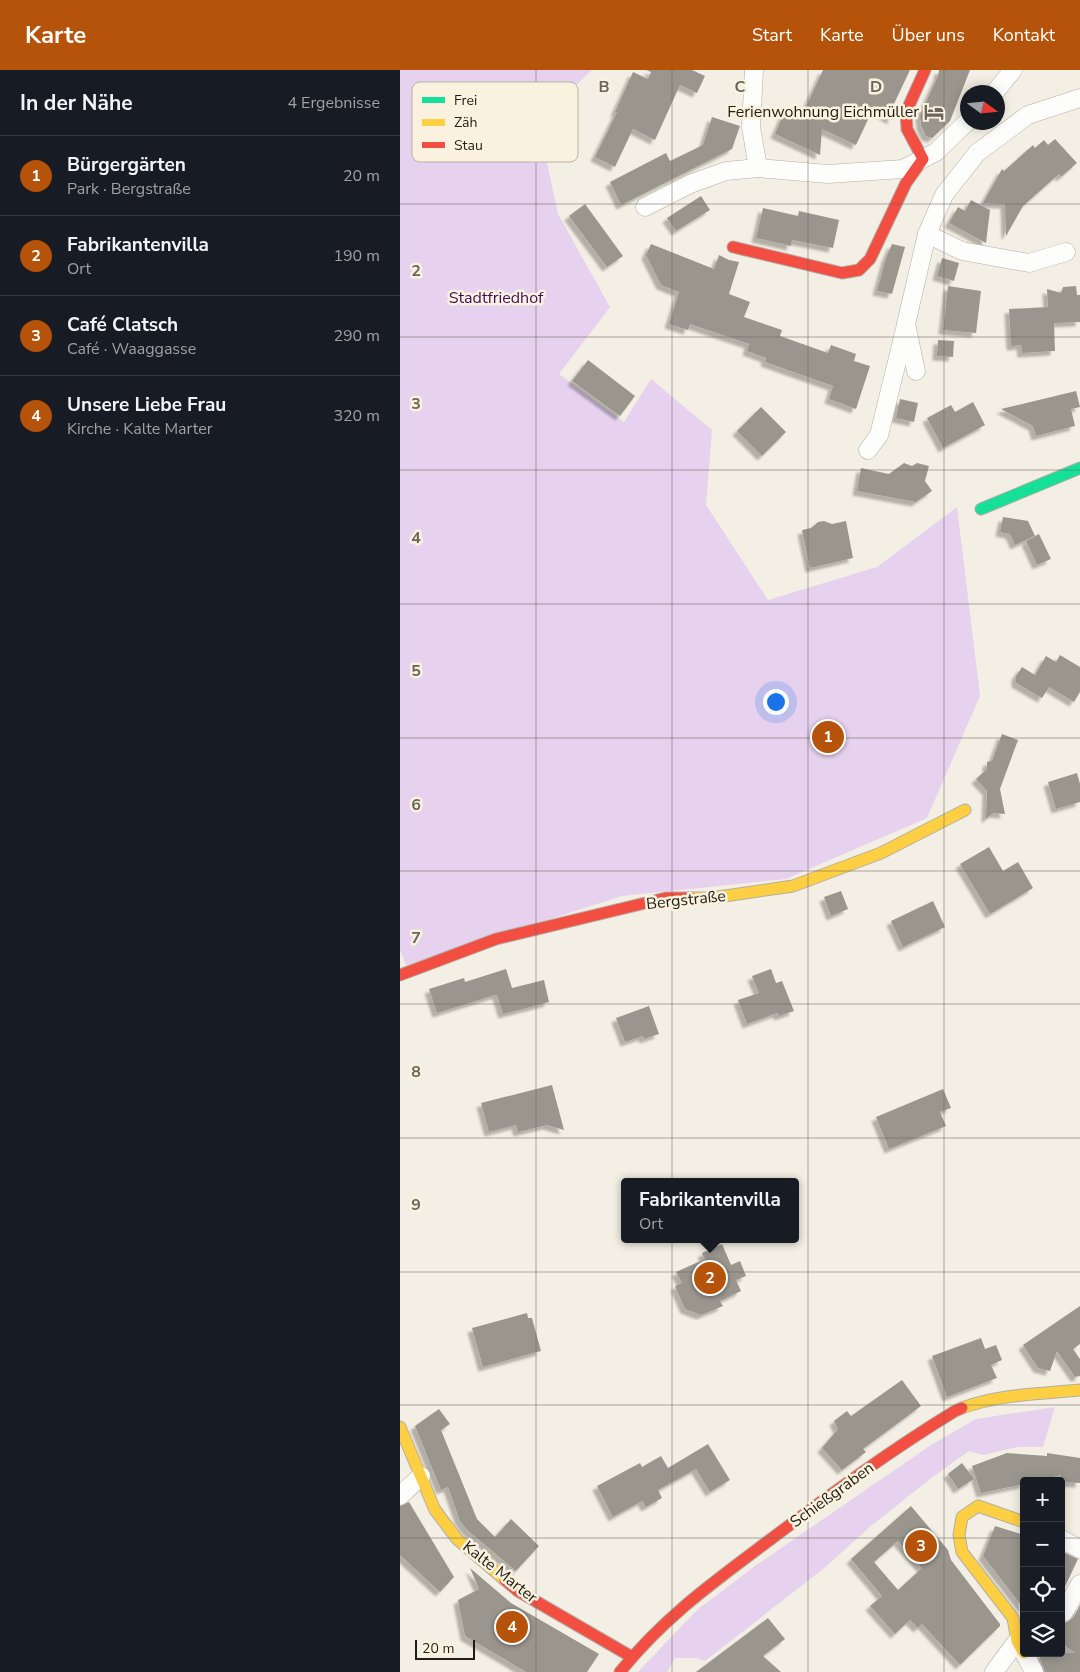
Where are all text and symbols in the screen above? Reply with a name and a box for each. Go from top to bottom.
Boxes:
text: Karte [25,19,86,51]
text: Start [752,23,792,47]
text: Karte [820,23,864,47]
text: Über uns [892,23,965,47]
text: Kontakt [993,23,1055,47]
text: B [598,76,610,98]
text: C [735,76,746,98]
text: D [870,76,882,98]
legend [412,82,578,162]
north arrow [960,85,1005,130]
text: In der Nähe [20,89,133,117]
text: Frei [454,91,477,110]
text: 4 Ergebnisse [287,92,380,114]
place label: Ferienwohnung Eichmüller [727,101,919,123]
hotel icon: Ferienwohnung Eichmüller [923,101,945,123]
text: Zäh [454,113,477,132]
text: Stau [454,136,483,155]
text: Bürgergärten [67,152,186,178]
text: 1 [31,165,41,187]
text: 20 m [343,165,380,187]
text: Park · Bergstraße [67,178,191,200]
text: Fabrikantenvilla [67,232,209,258]
text: 2 [31,245,41,267]
text: 190 m [333,245,380,267]
text: Ort [67,258,91,280]
text: 2 [411,260,421,282]
park label: Stadtfriedhof [449,287,544,309]
text: Café Clatsch [67,312,178,338]
text: 3 [31,325,41,347]
text: 290 m [333,325,380,347]
text: Café · Waaggasse [67,338,196,360]
text: Unsere Liebe Frau [67,392,226,418]
text: 3 [411,393,421,415]
text: 4 [31,405,41,427]
text: 320 m [333,405,380,427]
text: Kirche · Kalte Marter [67,418,213,440]
text: 4 [411,527,421,549]
text: 5 [411,660,421,682]
your location [763,689,789,715]
pin: 1 [812,718,844,756]
text: 6 [411,794,421,816]
street label: Bergstraße [645,885,727,915]
text: 7 [411,927,421,949]
text: 8 [411,1061,421,1083]
popup [621,1178,799,1243]
text: Fabrikantenvilla [639,1187,781,1213]
text: 9 [411,1194,421,1216]
text: Ort [639,1213,663,1235]
pin: 2 [694,1259,726,1297]
street label: Schießgraben [786,1457,878,1533]
map controls [1020,1477,1065,1657]
button: + [1020,1477,1065,1522]
button: − [1020,1522,1065,1567]
pin: 3 [905,1527,937,1565]
street label: Kalte Marter [458,1536,542,1608]
button: locate [1020,1567,1065,1612]
pin: 4 [496,1608,528,1646]
button: layers [1020,1612,1065,1657]
scale bar [415,1637,475,1660]
text: 20 m [422,1639,454,1658]

